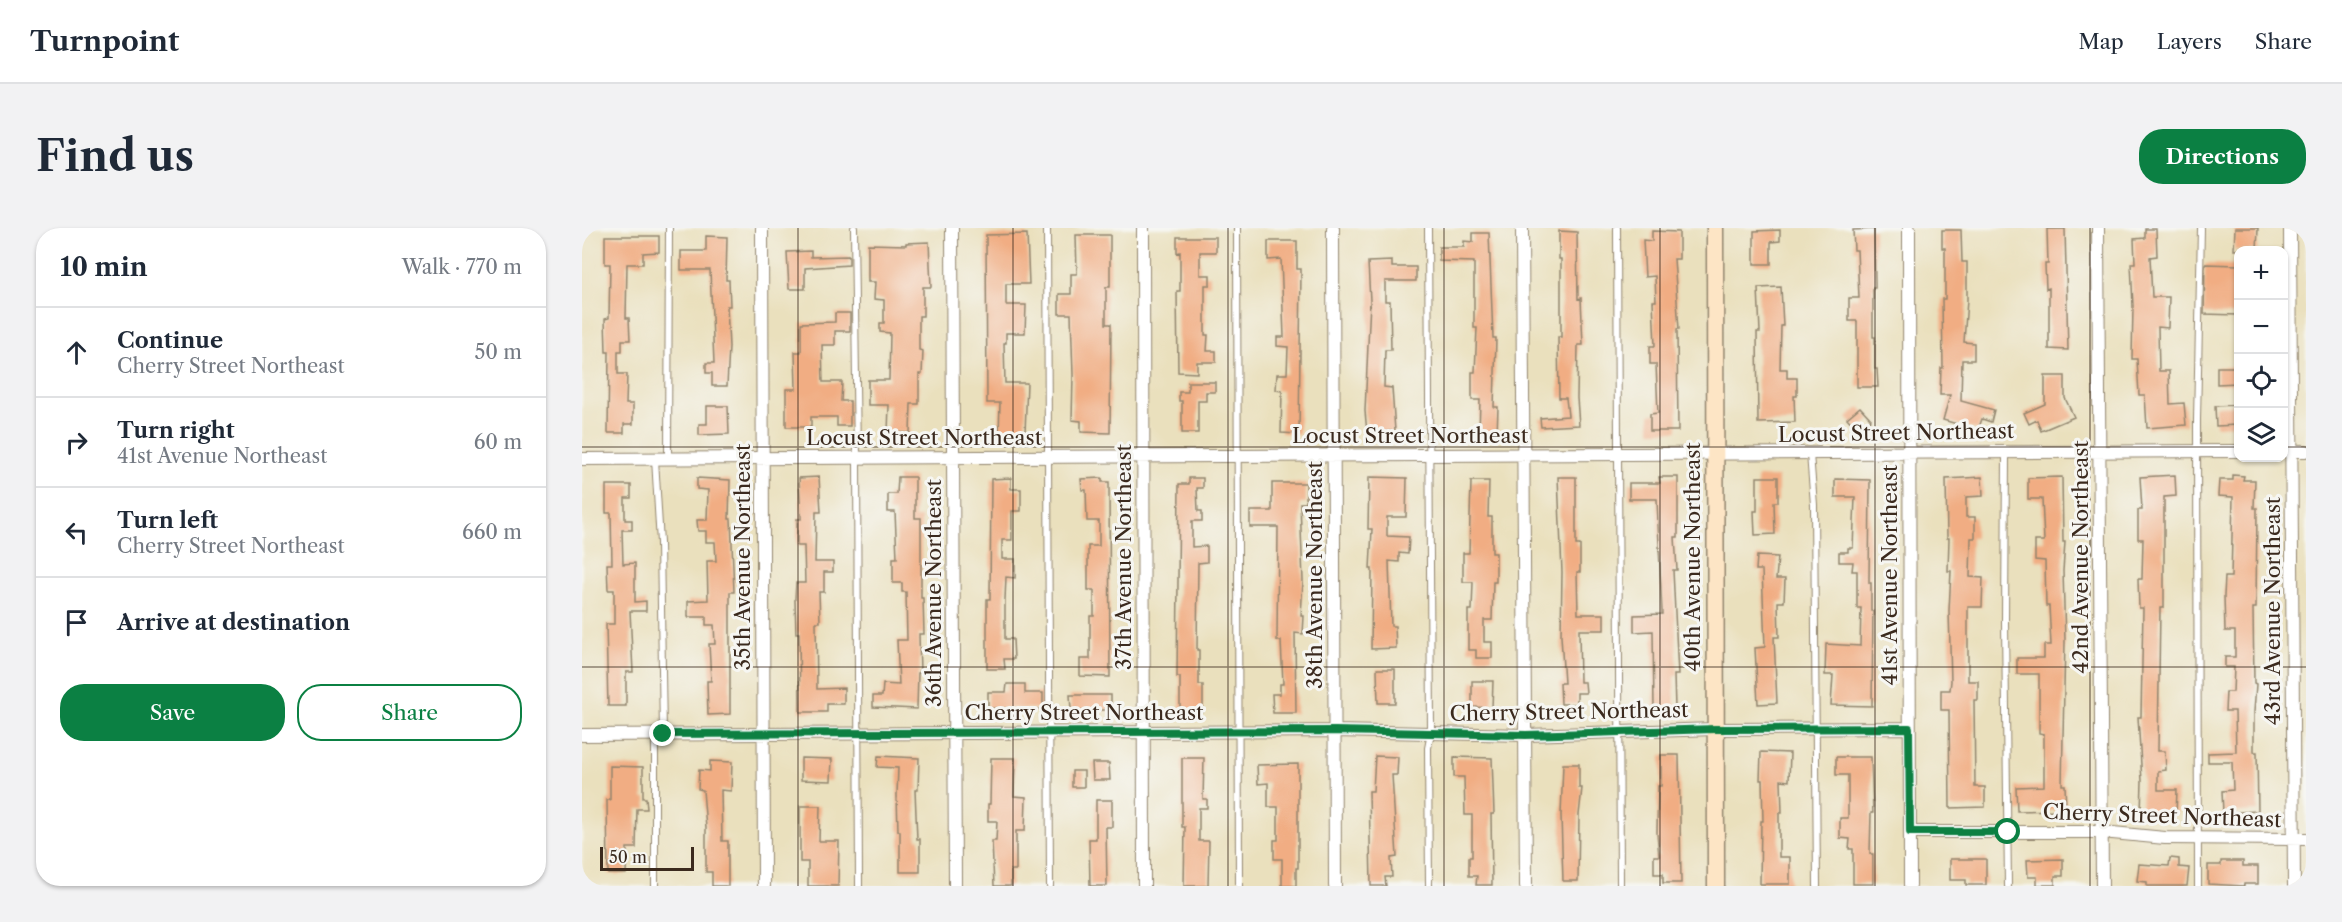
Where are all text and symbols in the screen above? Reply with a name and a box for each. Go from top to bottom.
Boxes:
text: Turnpoint [30,24,179,58]
text: Map [2079,29,2124,54]
text: Layers [2157,29,2222,54]
text: Share [2255,29,2312,54]
button: Directions [2139,129,2306,184]
text: Find us [36,130,194,182]
map controls [2234,246,2288,462]
button: + [2234,246,2288,300]
text: 10 min [60,251,148,283]
text: Walk · 770 m [402,255,522,279]
button: − [2234,300,2288,354]
text: Continue [117,327,223,354]
icon: ahead [60,336,93,369]
text: 50 m [475,340,522,364]
text: Cherry Street Northeast [117,354,345,378]
button: locate [2234,354,2288,408]
button: layers [2234,408,2288,462]
text: Turn right [117,417,235,444]
street label: Locust Street Northeast [1778,418,2015,447]
street label: Locust Street Northeast [1292,423,1529,448]
street label: Locust Street Northeast [806,425,1043,450]
icon: right [60,426,93,459]
text: 60 m [474,430,522,454]
street label: 42nd Avenue Northeast [2068,440,2093,674]
street label: 40th Avenue Northeast [1680,442,1705,672]
street label: 35th Avenue Northeast [730,443,755,670]
text: 41st Avenue Northeast [117,444,327,468]
street label: 37th Avenue Northeast [1111,444,1136,670]
street label: 38th Avenue Northeast [1302,460,1327,689]
street label: 41st Avenue Northeast [1877,464,1902,685]
street label: 36th Avenue Northeast [921,479,946,707]
street label: 43rd Avenue Northeast [2260,496,2285,725]
text: Turn left [117,507,218,534]
icon: left [60,516,93,549]
text: 660 m [462,520,522,544]
text: Cherry Street Northeast [117,534,345,558]
icon: arrive [60,606,93,639]
text: Arrive at destination [117,609,350,636]
button: Save [60,684,285,741]
button: Share [297,684,522,741]
street label: Cherry Street Northeast [1449,697,1689,726]
street label: Cherry Street Northeast [965,700,1204,725]
route end [649,720,675,746]
street label: Cherry Street Northeast [2042,799,2282,832]
route start [1994,818,2020,844]
scale bar [600,844,694,872]
text: 50 m [609,847,647,867]

